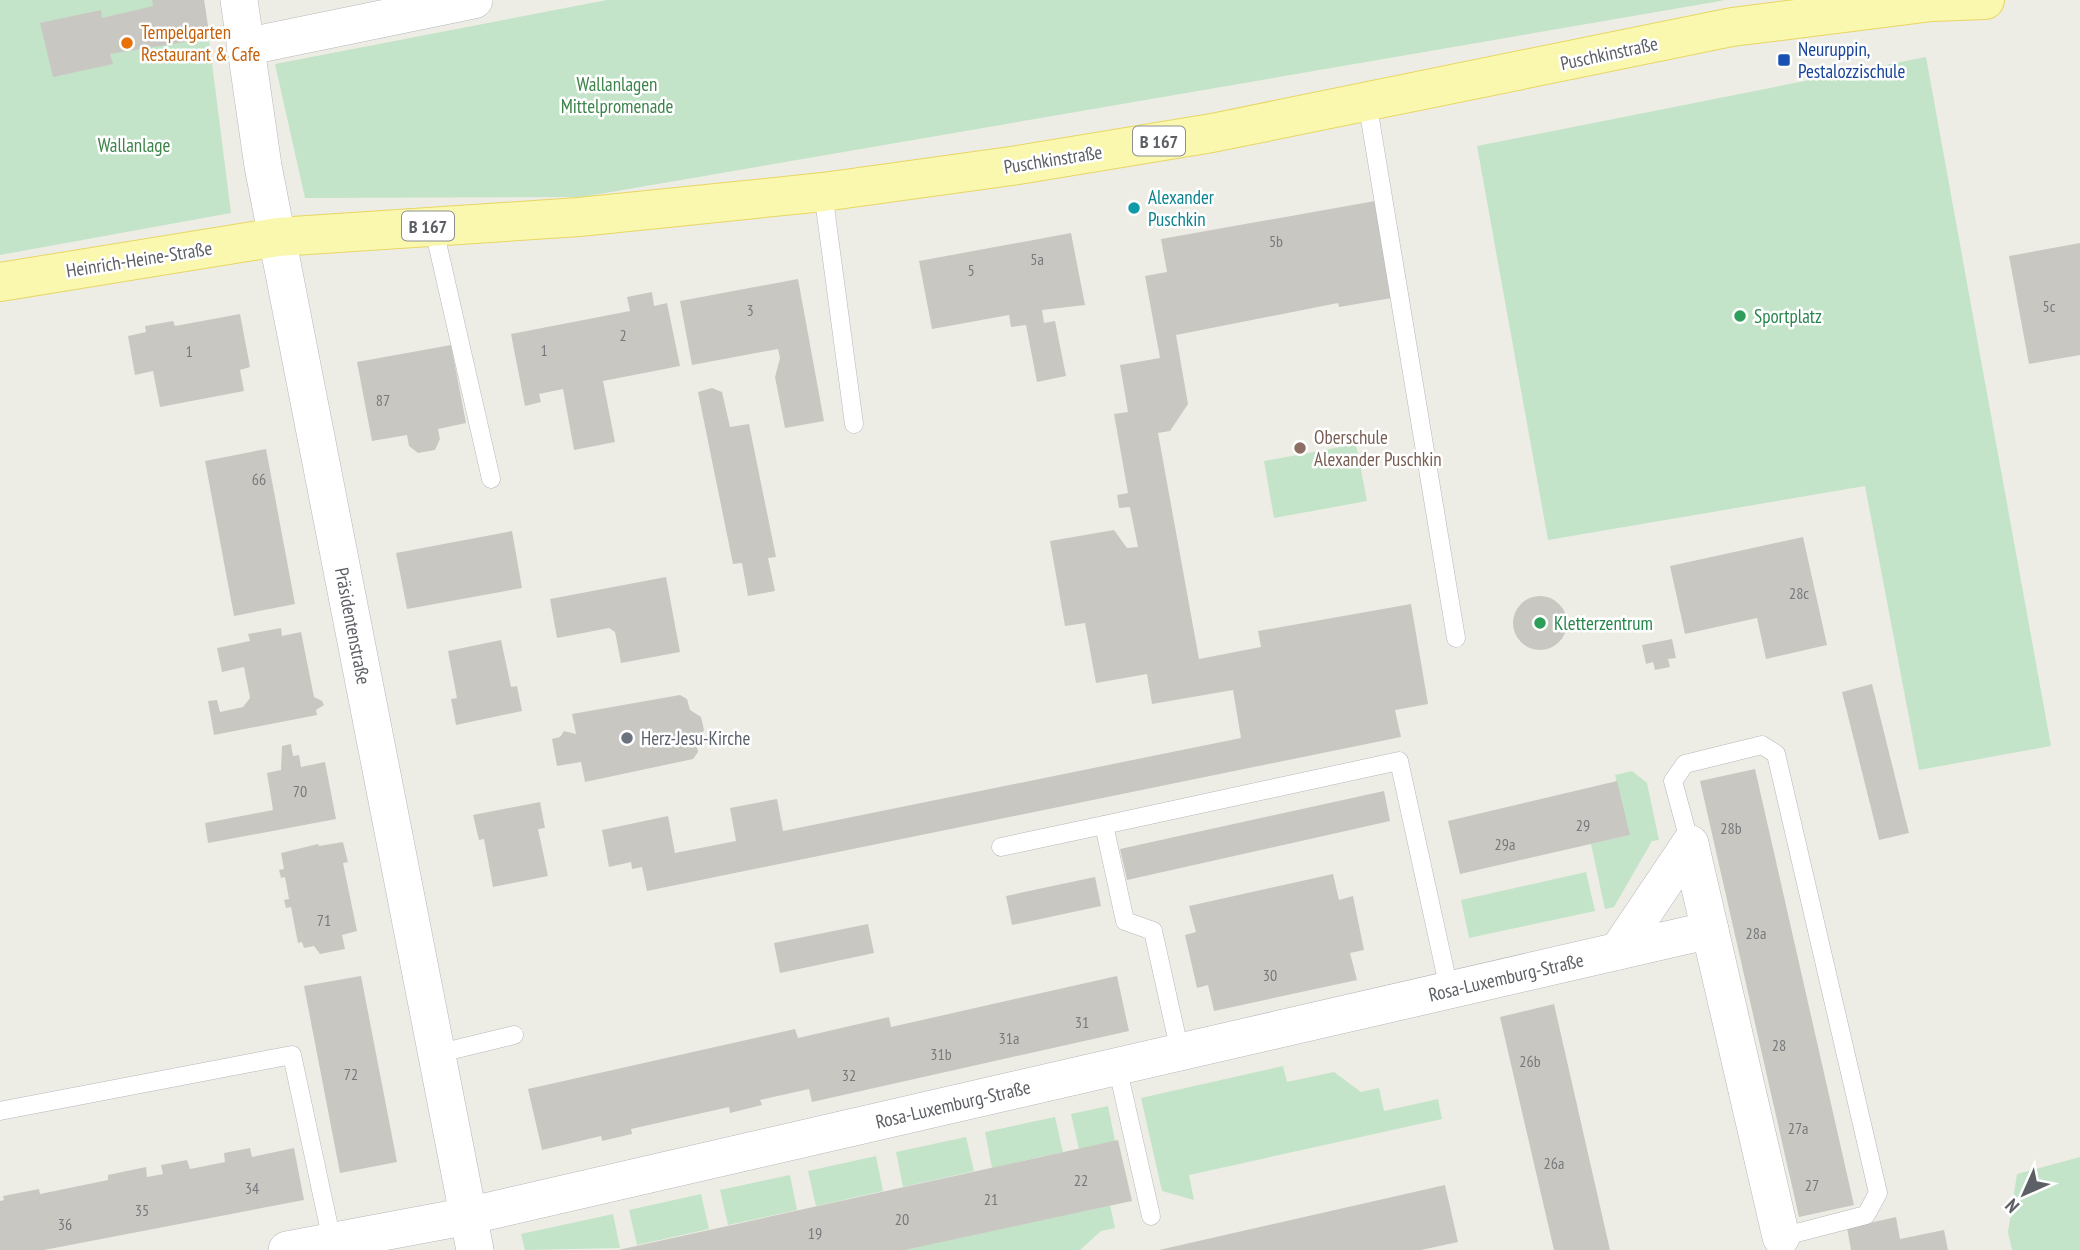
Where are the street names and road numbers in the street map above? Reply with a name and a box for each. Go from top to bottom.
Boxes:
street label: Puschkinstraße [1558,31,1660,75]
road number: B 167 [1133,126,1185,156]
street label: Puschkinstraße [1002,139,1104,179]
road number: B 167 [402,211,454,240]
street label: Heinrich-Heine-Straße [64,236,214,282]
street label: Präsidentenstraße [330,565,376,687]
street label: Rosa-Luxemburg-Straße [1426,947,1586,1007]
street label: Rosa-Luxemburg-Straße [873,1074,1033,1134]

